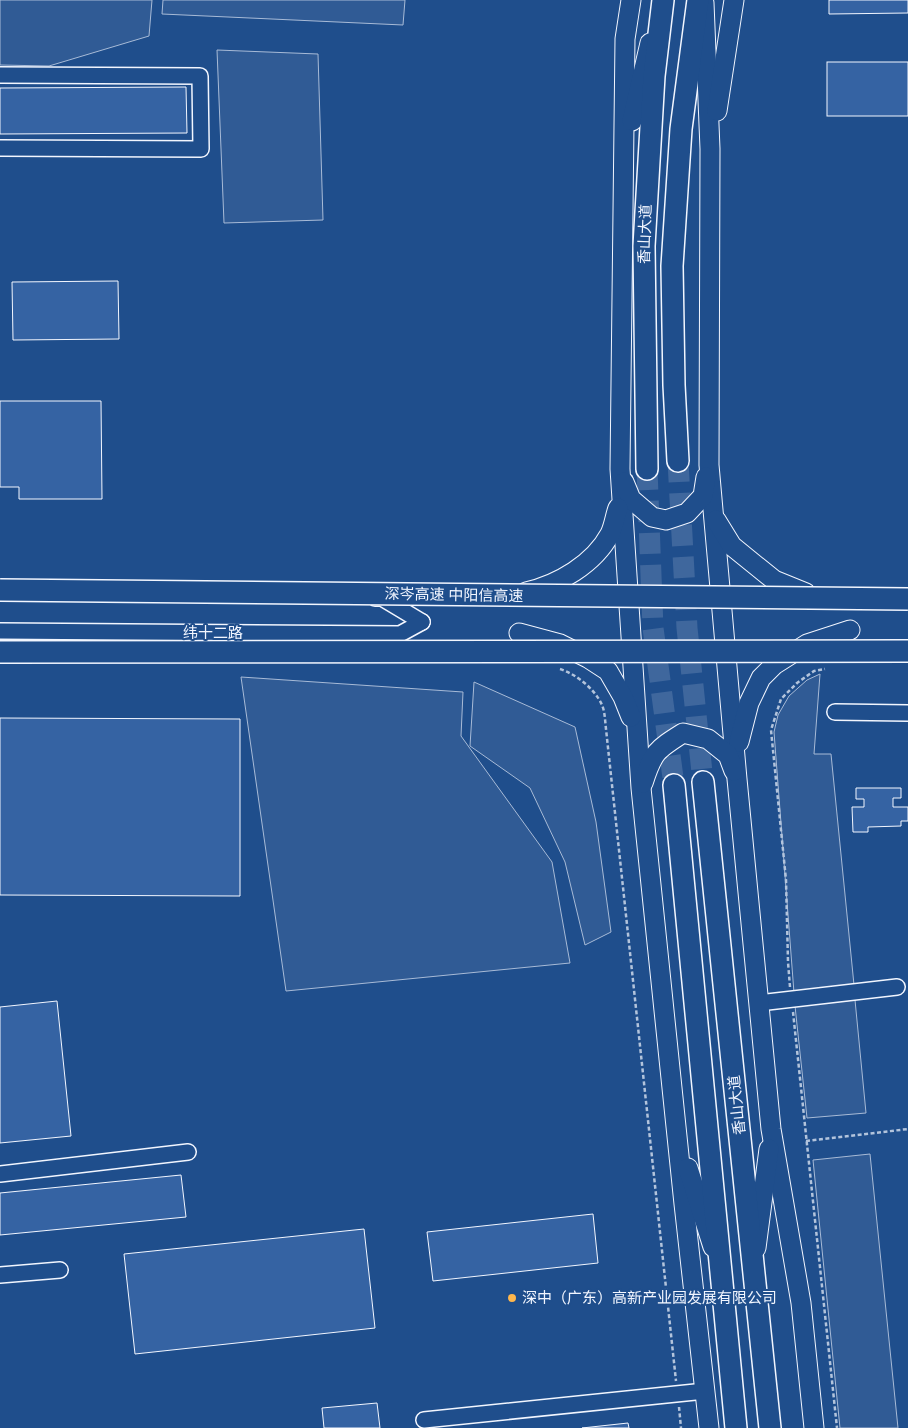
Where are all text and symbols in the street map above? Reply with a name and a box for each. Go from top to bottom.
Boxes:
street label: 香山大道 [633,204,655,264]
street label: 深岑高速 中阳信高速 [384,583,524,605]
street label: 纬十二路 [183,622,243,642]
street label: 香山大道 [723,1074,749,1136]
place label: 深中（广东）高新产业园发展有限公司 [522,1287,777,1307]
marker: 深中（广东）高新产业园发展有限公司 [506,1292,518,1304]

